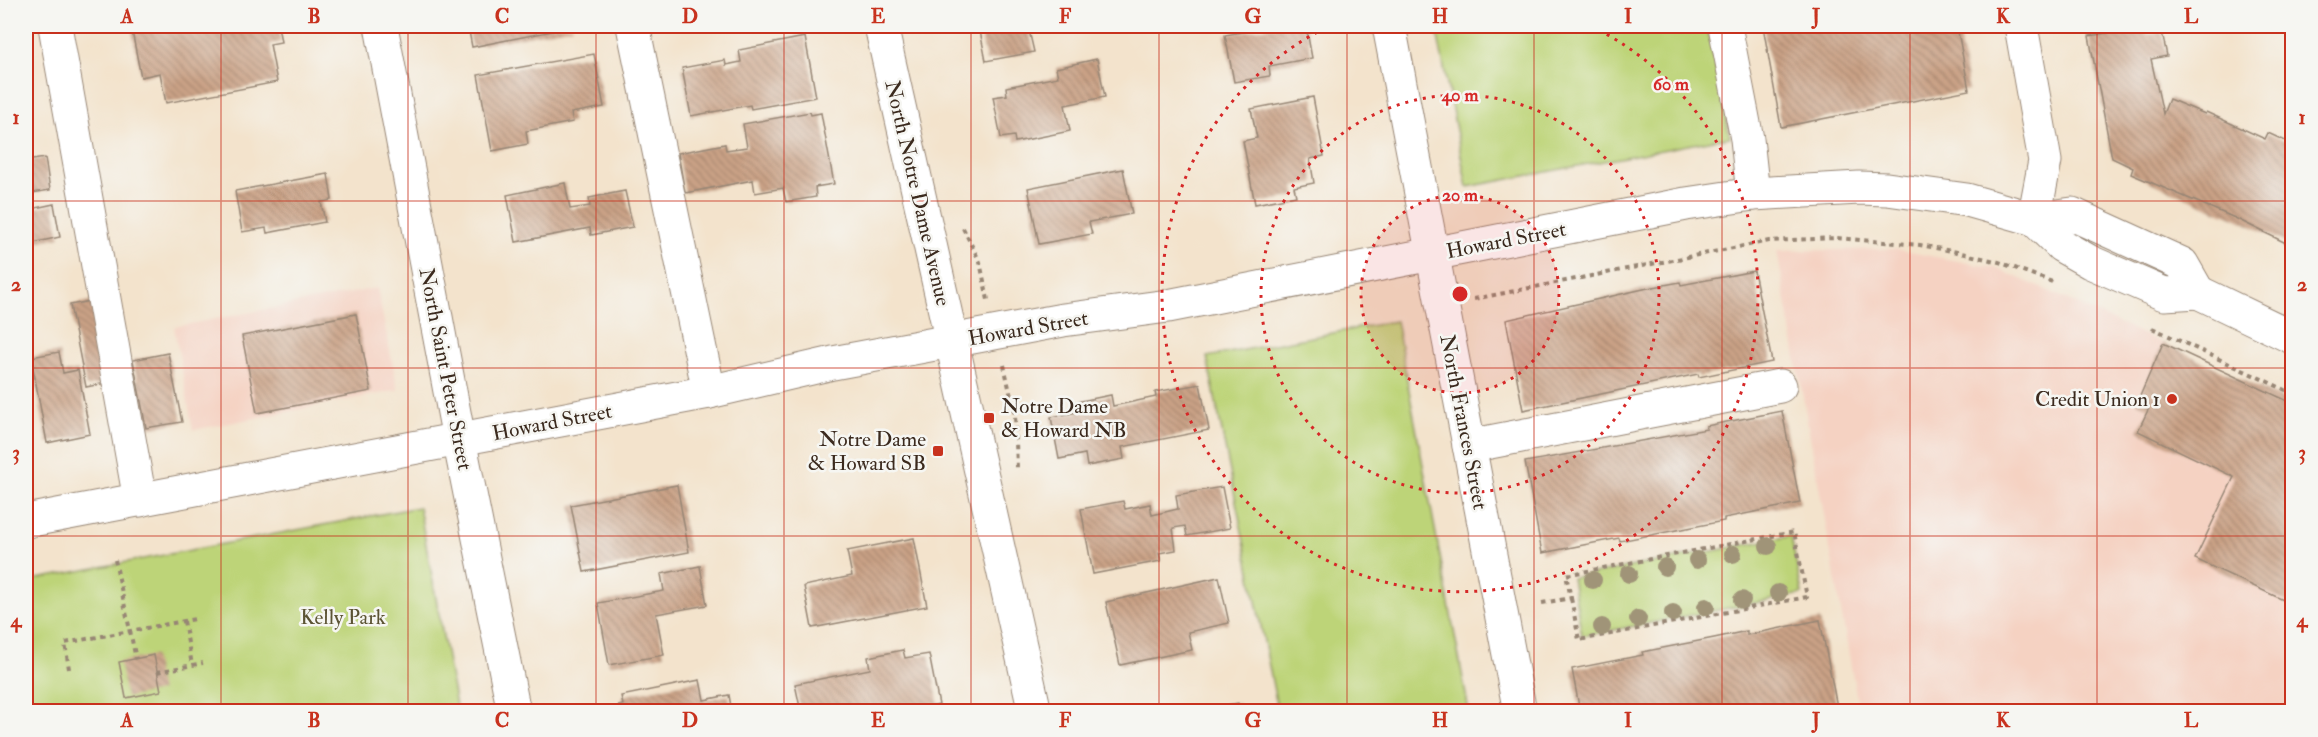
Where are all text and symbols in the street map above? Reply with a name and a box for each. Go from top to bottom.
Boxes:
text: A [120,4,134,29]
text: B [307,4,321,29]
text: C [495,4,509,29]
text: D [682,4,698,29]
text: E [871,4,886,29]
text: F [1059,4,1072,29]
text: G [1245,4,1262,29]
text: H [1432,4,1448,29]
text: I [1624,4,1632,29]
text: J [1811,4,1820,29]
text: K [1996,4,2011,29]
text: L [2184,4,2199,29]
text: 60 m [1653,73,1690,96]
street label: North Notre Dame Avenue [878,78,957,309]
text: 40 m [1441,84,1479,107]
text: 1 [12,105,20,130]
text: 1 [2298,105,2306,130]
text: 20 m [1442,184,1479,207]
street label: Howard Street [1444,216,1568,265]
street label: North Saint Peter Street [413,266,478,473]
text: 2 [11,272,21,297]
text: 2 [2297,272,2307,297]
centre of rings [1450,284,1470,304]
street label: Howard Street [966,305,1090,352]
street label: North Frances Street [1433,332,1494,512]
place label: Credit Union 1 [2035,386,2160,413]
marker: Credit Union 1 [2165,392,2179,406]
place label: Notre Dame & Howard NB [1001,393,1126,444]
street label: Howard Street [490,398,614,447]
marker: Notre Dame & Howard NB [982,411,996,425]
place label: Notre Dame & Howard SB [808,426,926,477]
text: 3 [12,440,20,465]
text: 3 [2298,440,2306,465]
marker: Notre Dame & Howard SB [931,444,945,458]
park label: Kelly Park [300,604,386,631]
text: 4 [10,608,23,633]
text: 4 [2296,608,2309,633]
text: A [120,708,134,733]
text: B [307,708,321,733]
text: C [495,708,509,733]
text: D [682,708,698,733]
text: E [871,708,886,733]
text: F [1059,708,1072,733]
text: G [1245,708,1262,733]
text: H [1432,708,1448,733]
text: I [1624,708,1632,733]
text: J [1811,708,1820,733]
text: K [1996,708,2011,733]
text: L [2184,708,2199,733]

